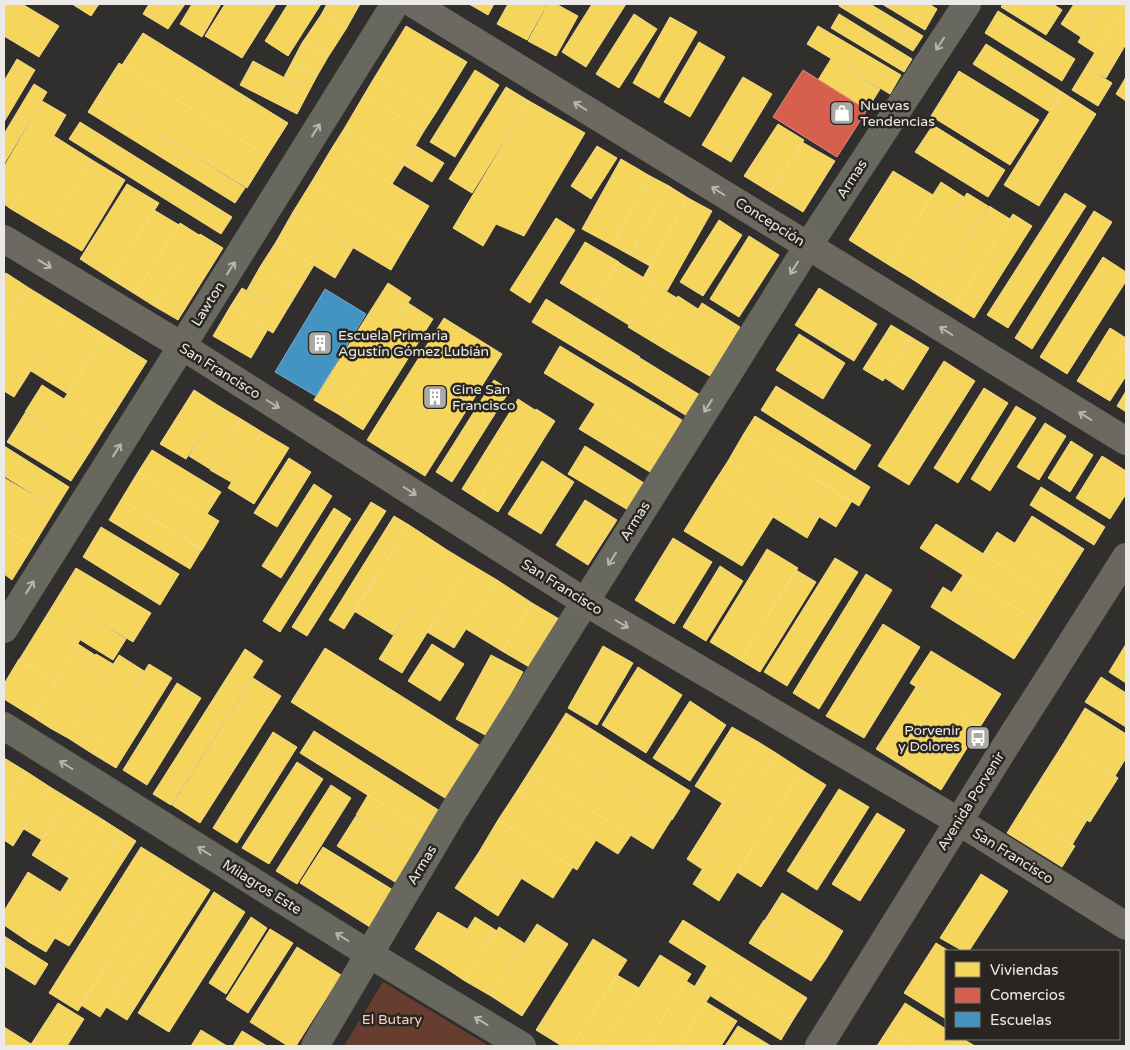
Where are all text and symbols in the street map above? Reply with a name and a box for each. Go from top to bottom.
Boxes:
one-way arrow [935,37,945,51]
place label: Nuevas Tendencias [860,97,935,130]
one-way arrow [573,100,587,110]
shop icon: Nuevas Tendencias [829,100,855,126]
one-way arrow [312,123,322,137]
street label: Armas [833,156,871,202]
one-way arrow [712,185,726,195]
street label: Concepción [732,194,808,250]
one-way arrow [38,259,52,269]
one-way arrow [226,261,236,275]
one-way arrow [788,261,798,275]
street label: Lawton [188,279,228,329]
one-way arrow [940,325,954,335]
place label: Escuela Primaria Agustín Gómez Lubián [338,327,489,360]
building icon: Escuela Primaria Agustín Gómez Lubián [307,330,333,356]
street label: San Francisco [176,339,264,403]
place label: Cine San Francisco [452,381,515,414]
building icon: Cine San Francisco [422,384,448,410]
one-way arrow [266,399,280,410]
one-way arrow [702,399,712,413]
one-way arrow [1078,410,1092,420]
one-way arrow [111,443,122,457]
one-way arrow [403,487,417,497]
street label: Armas [616,498,654,544]
one-way arrow [607,551,617,565]
street label: San Francisco [518,555,606,619]
one-way arrow [25,581,35,595]
one-way arrow [615,620,629,630]
place label: Porvenir y Dolores [898,722,961,755]
bus stop icon: Porvenir y Dolores [965,725,991,751]
street label: Avenida Porvenir [934,748,1009,854]
one-way arrow [59,759,73,769]
street label: San Francisco [969,824,1057,888]
street label: Armas [404,842,441,888]
one-way arrow [197,845,211,855]
street label: Milagros Este [219,856,305,918]
one-way arrow [335,931,349,941]
legend [945,950,1120,1040]
text: Viviendas [990,961,1058,979]
text: Comercios [990,986,1065,1004]
park label: El Butary [362,1011,423,1028]
text: Escuelas [990,1011,1052,1029]
one-way arrow [474,1016,488,1026]

